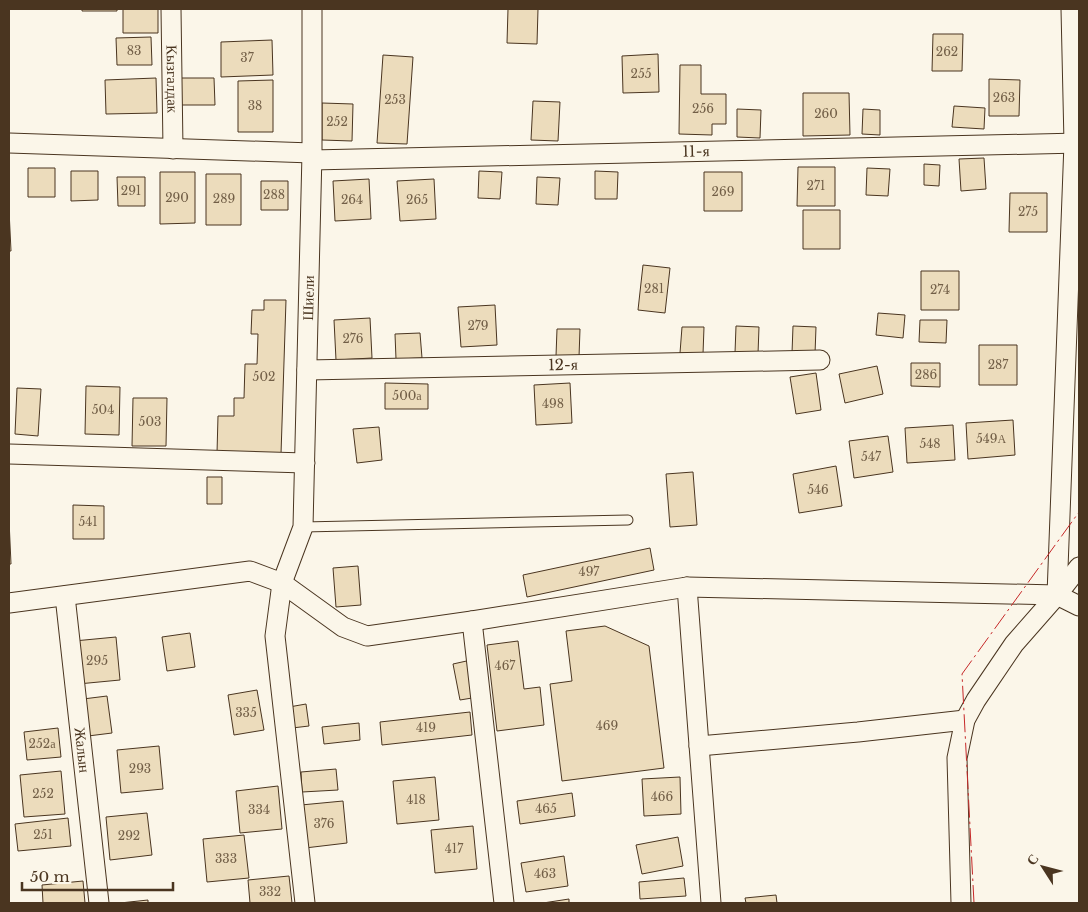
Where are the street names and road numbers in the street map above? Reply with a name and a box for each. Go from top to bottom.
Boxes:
street label: Кызгалдак [163,45,182,114]
street label: 11-я [682,141,710,161]
street label: Шиели [298,275,318,321]
street label: 12-я [548,355,578,374]
street label: Жалын [71,726,95,774]

